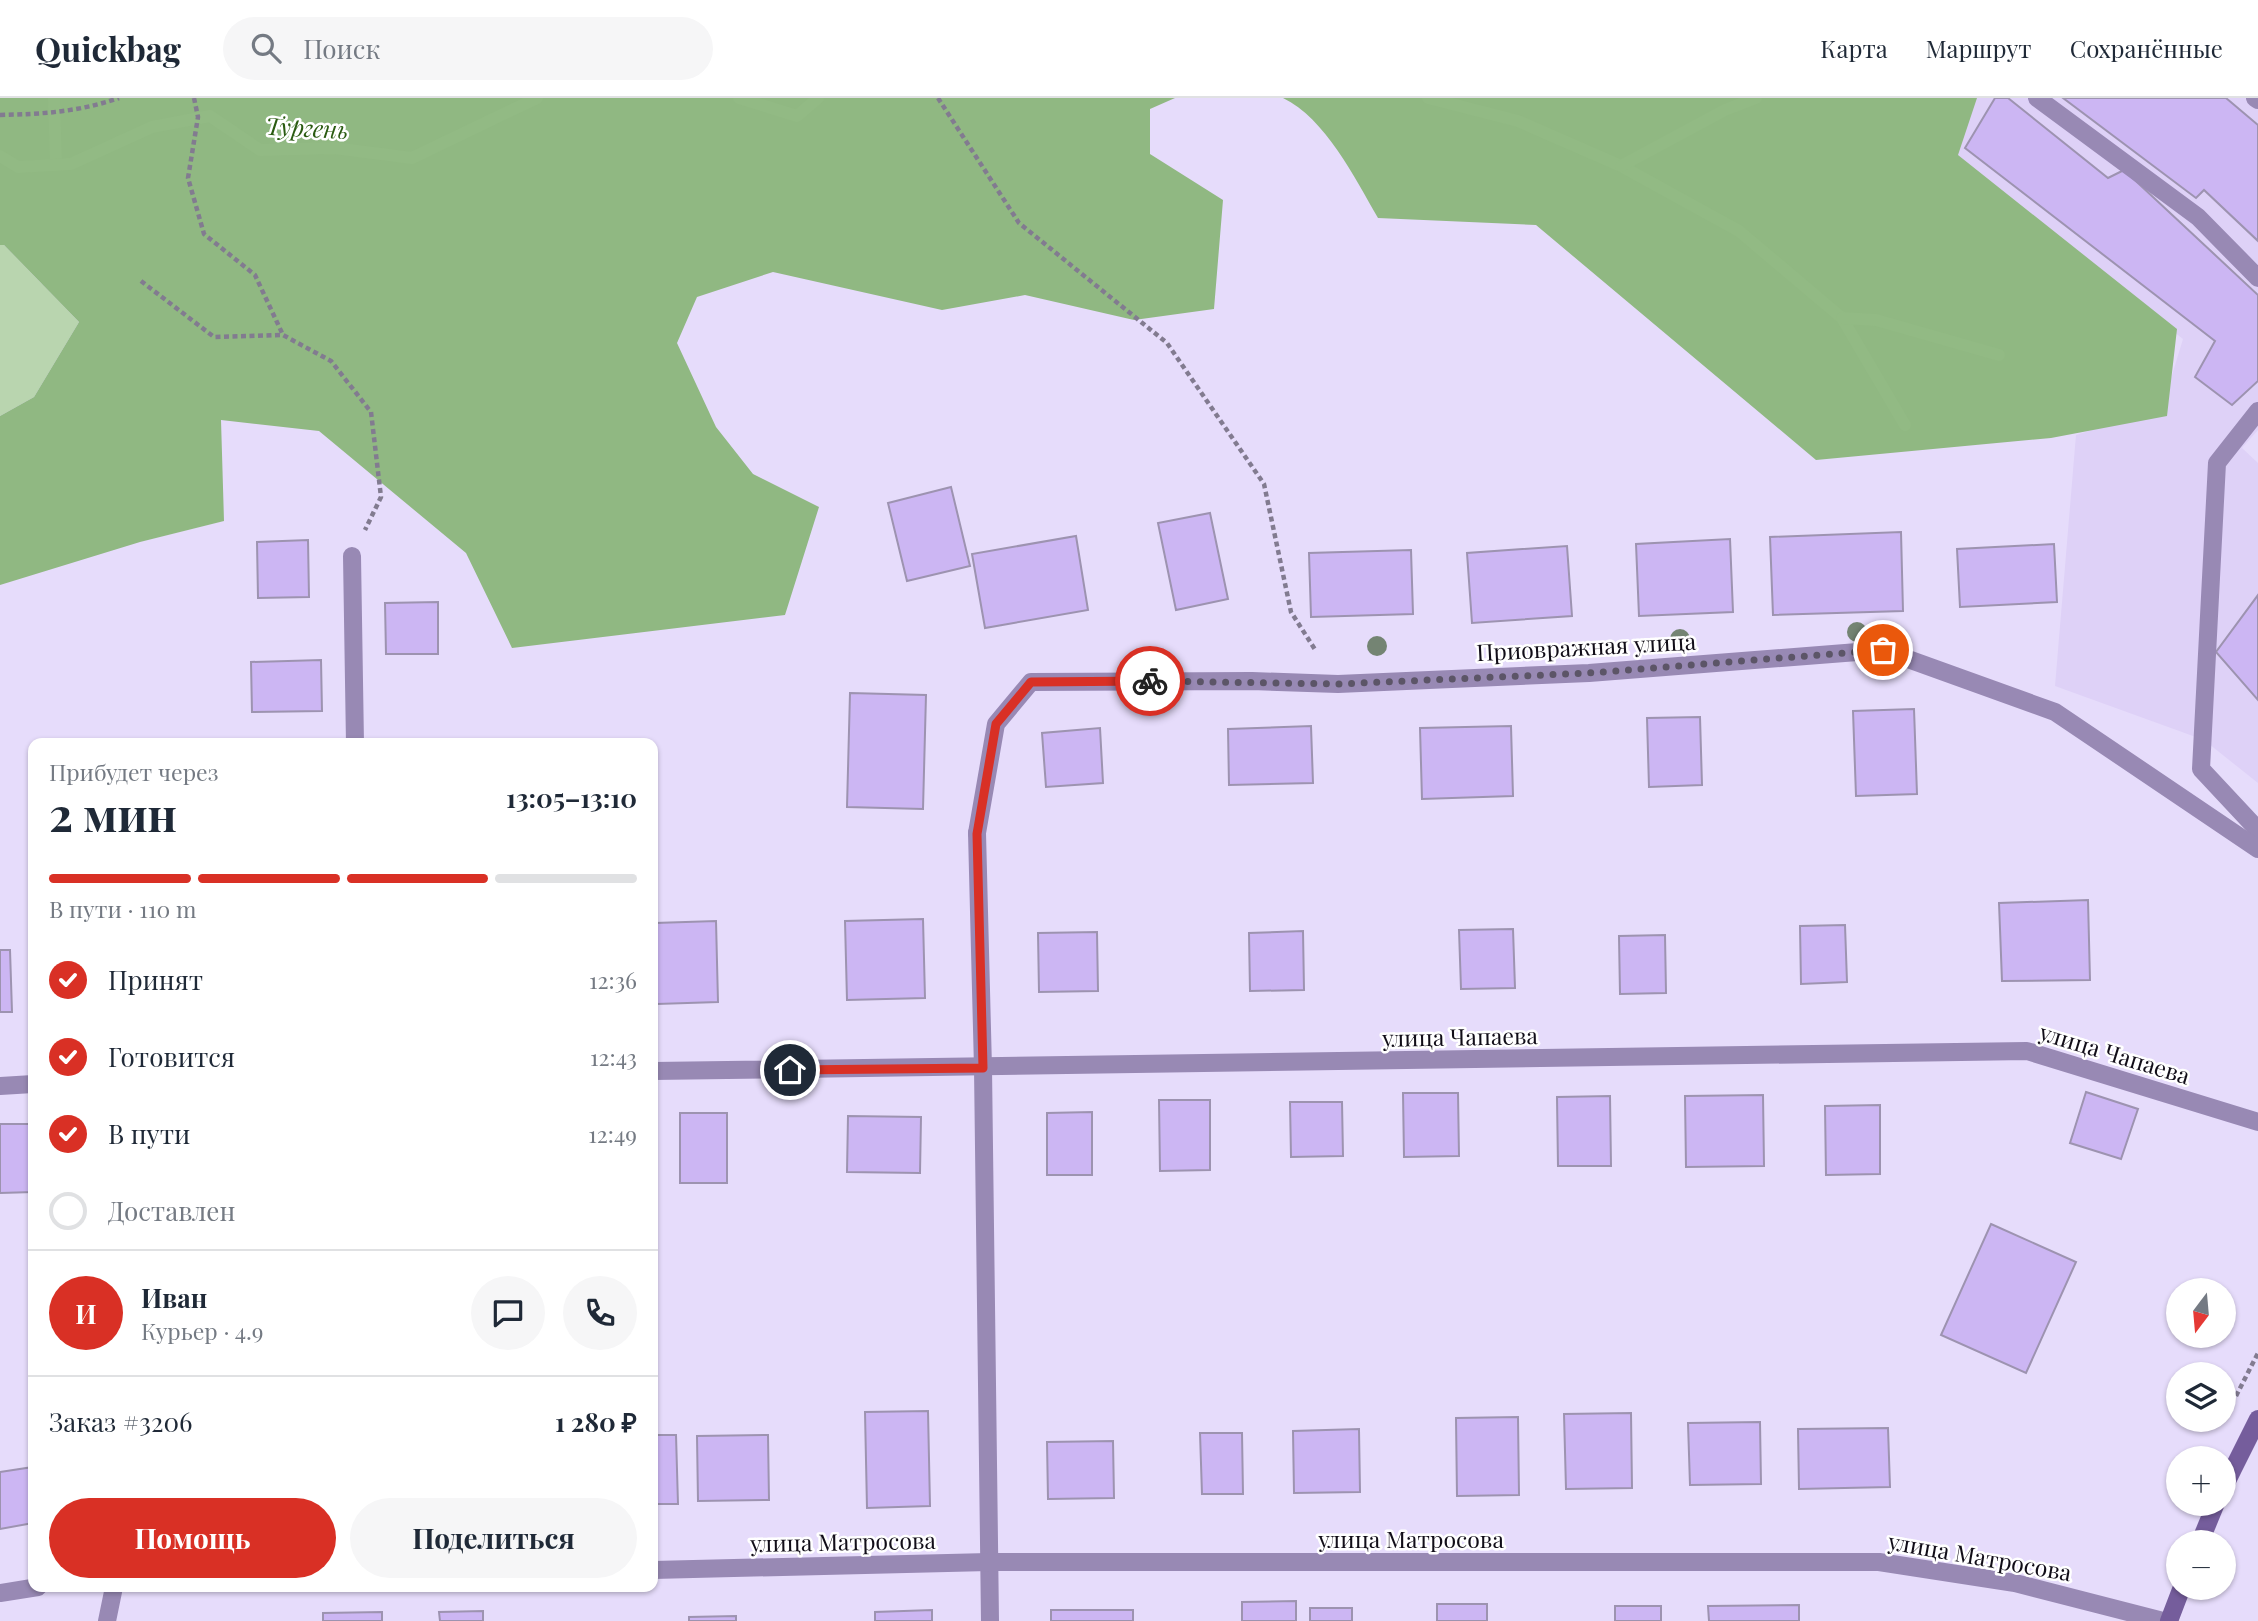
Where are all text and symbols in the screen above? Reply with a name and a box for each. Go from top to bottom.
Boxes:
search box [223,17,713,80]
text: Quickbag [35,26,181,70]
icon: search [247,29,285,67]
text: Поиск [303,31,380,66]
text: Карта [1820,32,1888,64]
text: Маршрут [1926,32,2032,64]
text: Сохранённые [2070,32,2223,64]
water label: Тургень [265,109,349,145]
pin [1853,620,1913,680]
street label: Приовражная улица [1475,625,1697,667]
icon: bag [1864,631,1902,669]
courier [1115,646,1185,716]
icon: bike [1131,662,1169,700]
text: Прибудет через [49,756,218,787]
text: 13:05–13:10 [506,780,637,815]
text: 2 мин [49,782,177,844]
text: В пути · 110 m [49,893,196,924]
icon: check [49,961,87,999]
text: Принят [108,962,203,997]
text: 12:36 [589,964,637,995]
street label: улица Чапаева [2035,1015,2195,1091]
street label: улица Чапаева [1381,1019,1539,1053]
icon: check [49,1038,87,1076]
text: Готовится [108,1039,235,1074]
pin [760,1040,820,1100]
text: 12:43 [590,1041,637,1072]
icon: home [771,1051,809,1089]
icon: check [49,1115,87,1153]
text: В пути [108,1116,190,1151]
text: 12:49 [588,1118,637,1149]
text: Доставлен [108,1193,235,1228]
button: chat [471,1276,545,1350]
button: phone [563,1276,637,1350]
north arrow [2166,1278,2236,1348]
map controls [2166,1278,2236,1600]
text: Иван [141,1280,207,1315]
text: И [75,1296,97,1331]
text: Курьер · 4.9 [141,1315,264,1346]
button: layers [2166,1362,2236,1432]
text: Заказ #3206 [49,1404,192,1439]
text: 1 280 ₽ [555,1404,637,1439]
button: + [2166,1446,2236,1516]
button: Помощь [49,1498,336,1578]
button: Поделиться [350,1498,637,1578]
street label: улица Матросова [1317,1523,1504,1554]
street label: улица Матросова [749,1524,937,1558]
street label: улица Матросова [1885,1524,2075,1587]
button: − [2166,1530,2236,1600]

